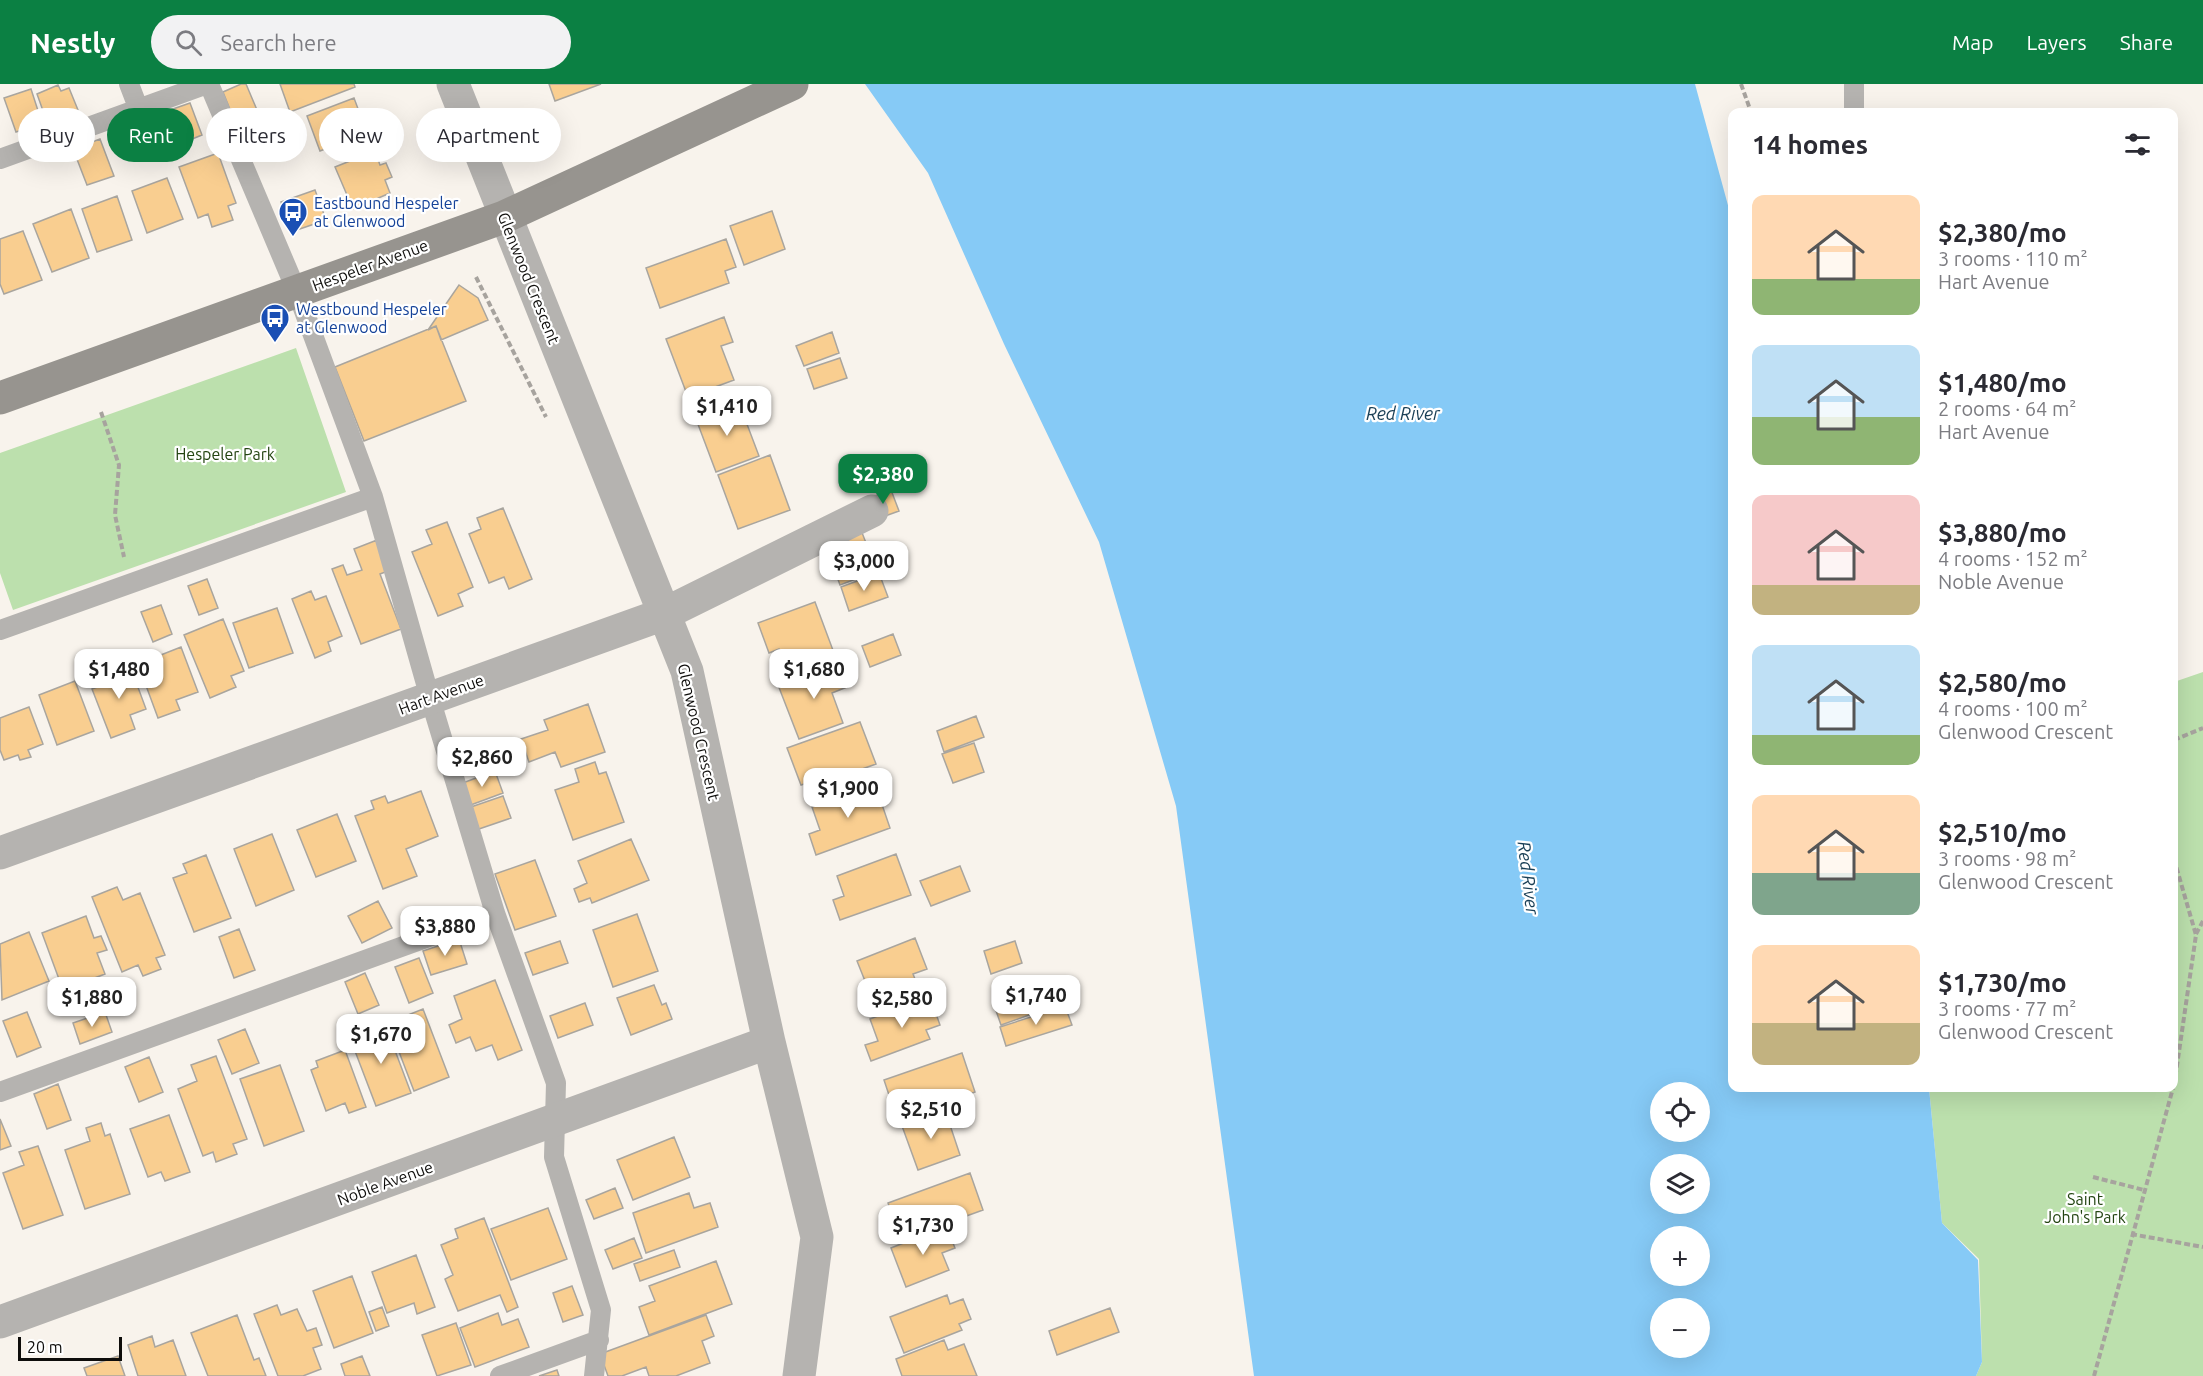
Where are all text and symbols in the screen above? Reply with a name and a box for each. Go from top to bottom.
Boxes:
search box [151,15,571,69]
icon: search [172,26,205,59]
text: Nestly [30,27,115,58]
text: Search here [220,30,337,55]
text: Map [1952,30,1993,54]
text: Layers [2026,30,2087,54]
text: Share [2120,30,2173,54]
chip: Buy [18,108,95,162]
chip: Rent [107,108,194,162]
chip: Filters [206,108,307,162]
chip: New [319,108,404,162]
chip: Apartment [416,108,561,162]
icon: filters [2121,128,2154,161]
text: 14 homes [1752,130,1868,159]
place label: Eastbound Hespeler at Glenwood [314,194,459,230]
bus stop icon: Eastbound Hespeler at Glenwood [277,196,309,238]
street label: Glenwood Crescent [494,210,564,347]
text: $2,380/mo [1938,218,2067,247]
icon: home [1800,219,1872,291]
street label: Hespeler Avenue [310,236,430,294]
text: 3 rooms · 110 m² [1938,247,2088,270]
text: Hart Avenue [1938,270,2050,293]
place label: Westbound Hespeler at Glenwood [296,300,447,336]
bus stop icon: Westbound Hespeler at Glenwood [259,302,291,344]
text: $1,480/mo [1938,368,2067,397]
icon: home [1800,369,1872,441]
pin: $1,410 [678,386,776,437]
text: $1,410 [696,394,758,417]
text: 2 rooms · 64 m² [1938,397,2076,420]
water label: Red River [1366,403,1441,423]
text: Hart Avenue [1938,420,2050,443]
park label: Hespeler Park [175,445,275,463]
pin: $2,380 [834,454,932,505]
text: $2,380 [852,462,914,485]
text: $3,880/mo [1938,518,2067,547]
icon: home [1800,519,1872,591]
pin: $3,000 [815,541,913,592]
text: 4 rooms · 152 m² [1938,547,2088,570]
text: $3,000 [833,549,895,572]
text: Noble Avenue [1938,570,2064,593]
pin: $1,480 [70,649,168,700]
pin: $1,680 [765,649,863,700]
text: $1,480 [88,657,150,680]
text: $1,680 [783,657,845,680]
street label: Glenwood Crescent [674,662,724,803]
text: $2,580/mo [1938,668,2067,697]
icon: home [1800,669,1872,741]
street label: Hart Avenue [396,670,486,718]
text: 4 rooms · 100 m² [1938,697,2088,720]
text: Glenwood Crescent [1938,720,2113,743]
pin: $2,860 [433,737,531,788]
text: $2,860 [451,745,513,768]
pin: $1,900 [799,768,897,819]
text: $1,900 [817,776,879,799]
text: $2,510/mo [1938,818,2067,847]
icon: home [1800,819,1872,891]
water label: Red River [1515,840,1544,917]
text: 3 rooms · 98 m² [1938,847,2076,870]
text: Glenwood Crescent [1938,870,2113,893]
pin: $3,880 [396,906,494,957]
text: $3,880 [414,914,476,937]
text: $1,730/mo [1938,968,2067,997]
icon: home [1800,969,1872,1041]
pin: $1,740 [987,975,1085,1026]
pin: $1,880 [43,977,141,1028]
pin: $2,580 [853,978,951,1029]
text: $1,740 [1005,983,1067,1006]
text: $1,880 [61,985,123,1008]
text: $2,580 [871,986,933,1009]
text: 3 rooms · 77 m² [1938,997,2076,1020]
pin: $1,670 [332,1014,430,1065]
text: Glenwood Crescent [1938,1020,2113,1043]
text: $1,670 [350,1022,412,1045]
map controls [1650,1082,1710,1358]
button: locate [1650,1082,1710,1142]
pin: $2,510 [882,1089,980,1140]
text: $2,510 [900,1097,962,1120]
button: layers [1650,1154,1710,1214]
street label: Noble Avenue [335,1157,435,1209]
park label: Saint John's Park [2044,1190,2126,1226]
pin: $1,730 [874,1205,972,1256]
text: $1,730 [892,1213,954,1236]
button: + [1650,1226,1710,1286]
button: − [1650,1298,1710,1358]
scale bar [18,1334,122,1362]
text: 20 m [27,1338,63,1356]

